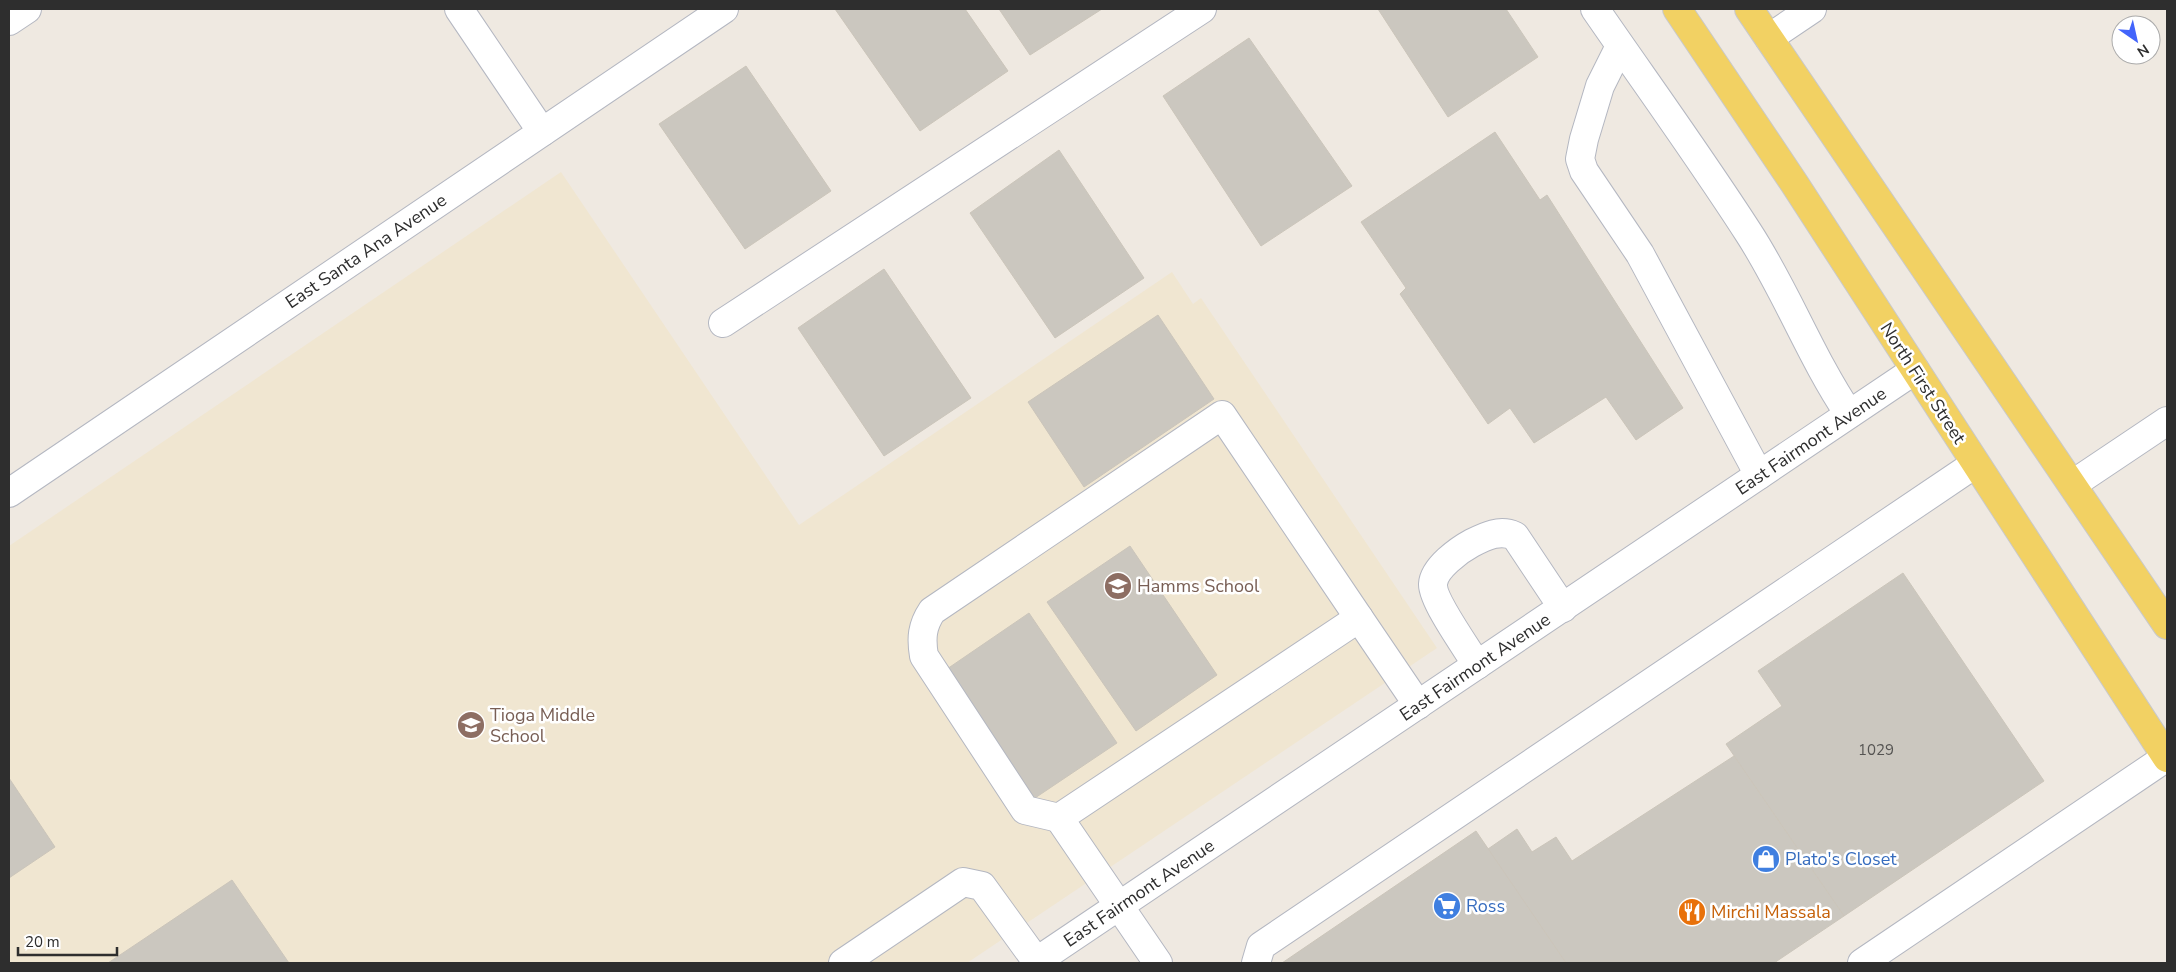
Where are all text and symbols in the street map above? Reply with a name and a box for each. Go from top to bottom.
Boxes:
north arrow [2111,15,2161,65]
text: N [2133,40,2153,61]
street label: East Santa Ana Avenue [281,188,451,314]
street label: North First Street [1875,318,1972,449]
street label: East Fairmont Avenue [1731,382,1891,500]
school or university icon: Hamms School [1103,571,1133,601]
place label: Hamms School [1137,574,1260,598]
street label: East Fairmont Avenue [1395,608,1555,726]
place label: Tioga Middle School [490,703,595,748]
school or university icon: Tioga Middle School [456,710,486,740]
house number: 1029 [1858,740,1894,760]
street label: East Fairmont Avenue [1059,834,1219,952]
shop icon: Plato's Closet [1751,844,1781,874]
place label: Plato's Closet [1785,847,1897,871]
supermarket icon: Ross [1432,891,1462,921]
place label: Ross [1466,894,1505,918]
restaurant icon: Mirchi Massala [1677,897,1707,927]
place label: Mirchi Massala [1711,900,1831,924]
scale bar [18,924,116,956]
text: 20 m [25,932,60,952]

